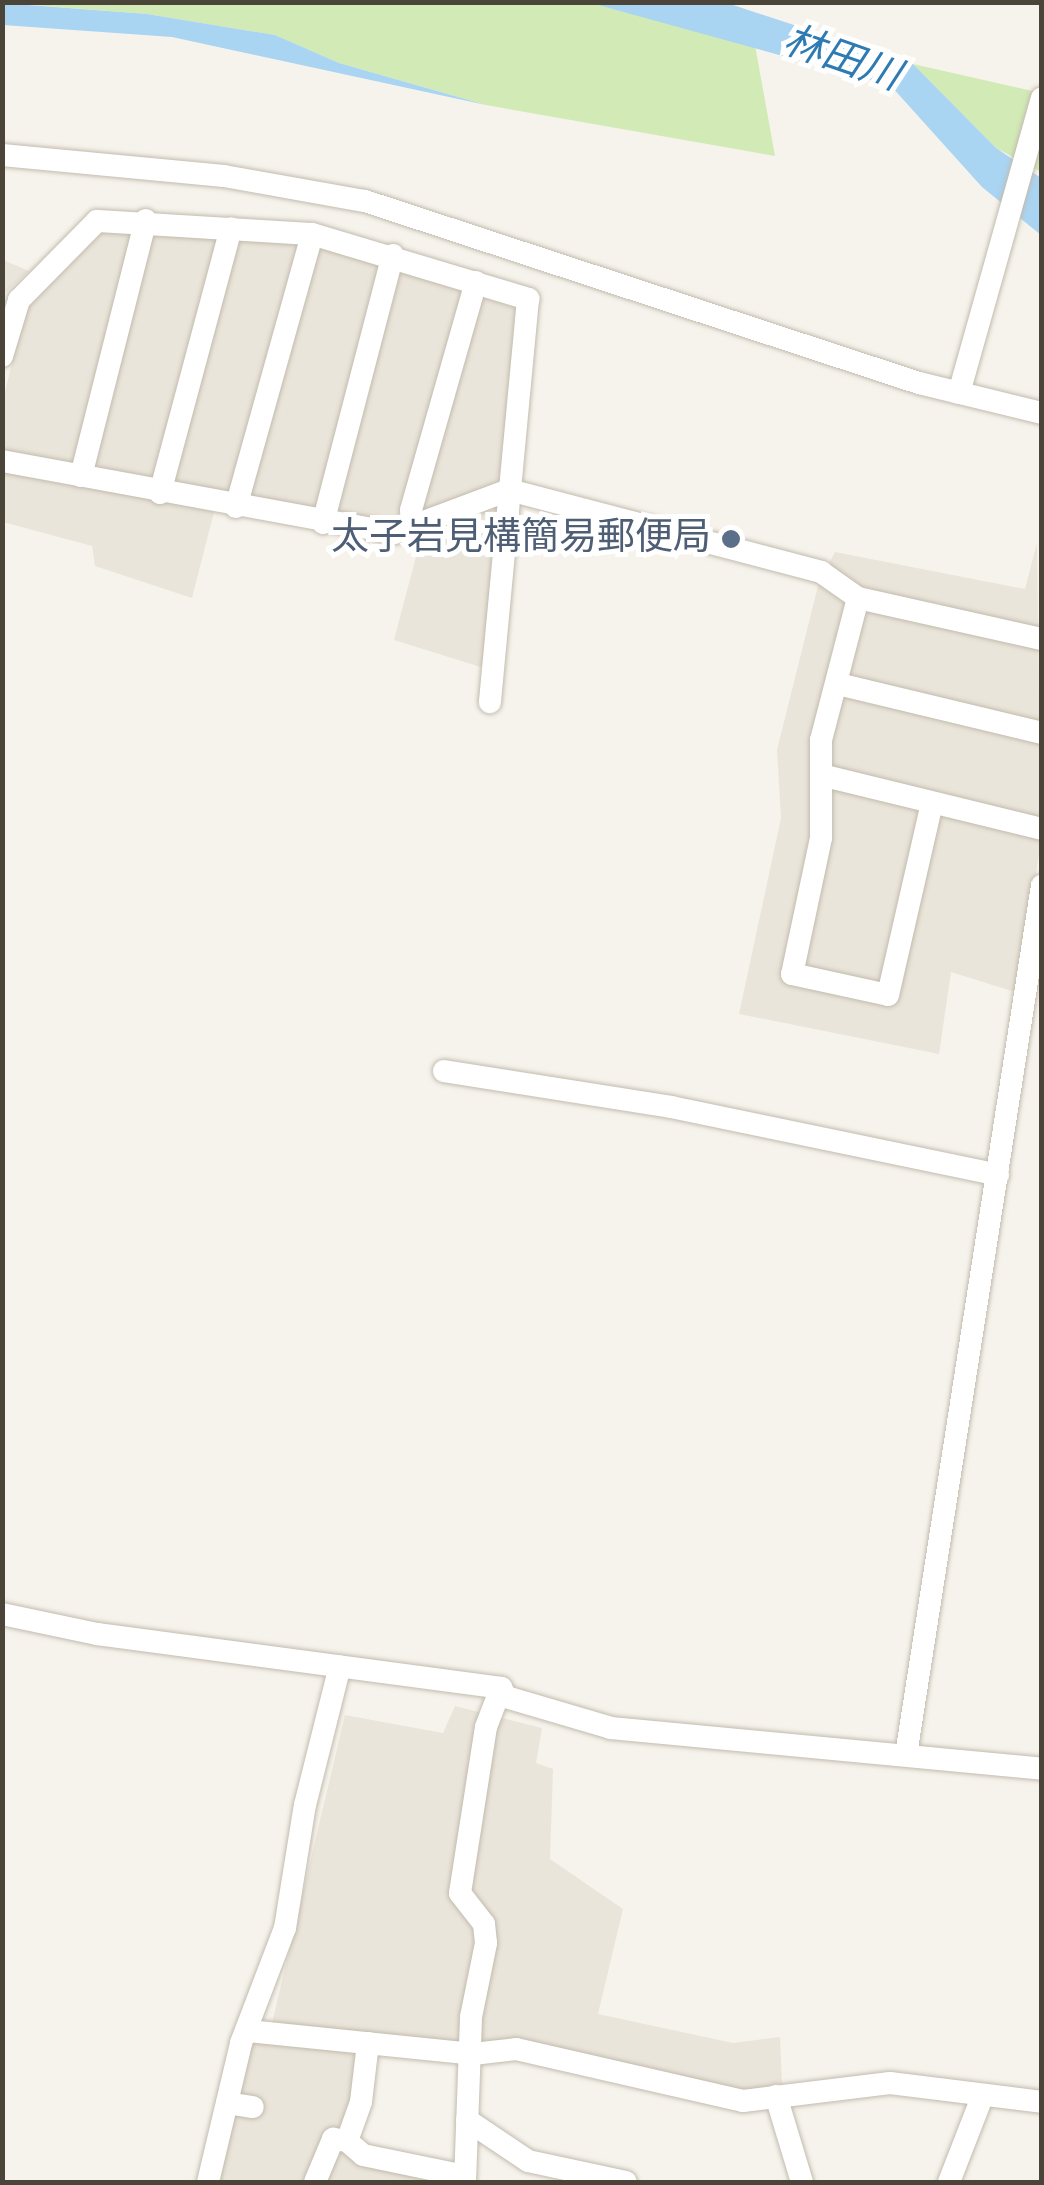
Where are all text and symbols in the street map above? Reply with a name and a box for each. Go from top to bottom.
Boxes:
water label: 林田川 [777,17,907,101]
place label: 太子岩見構簡易郵便局 [331,516,711,562]
marker: 太子岩見構簡易郵便局 [720,528,742,550]

